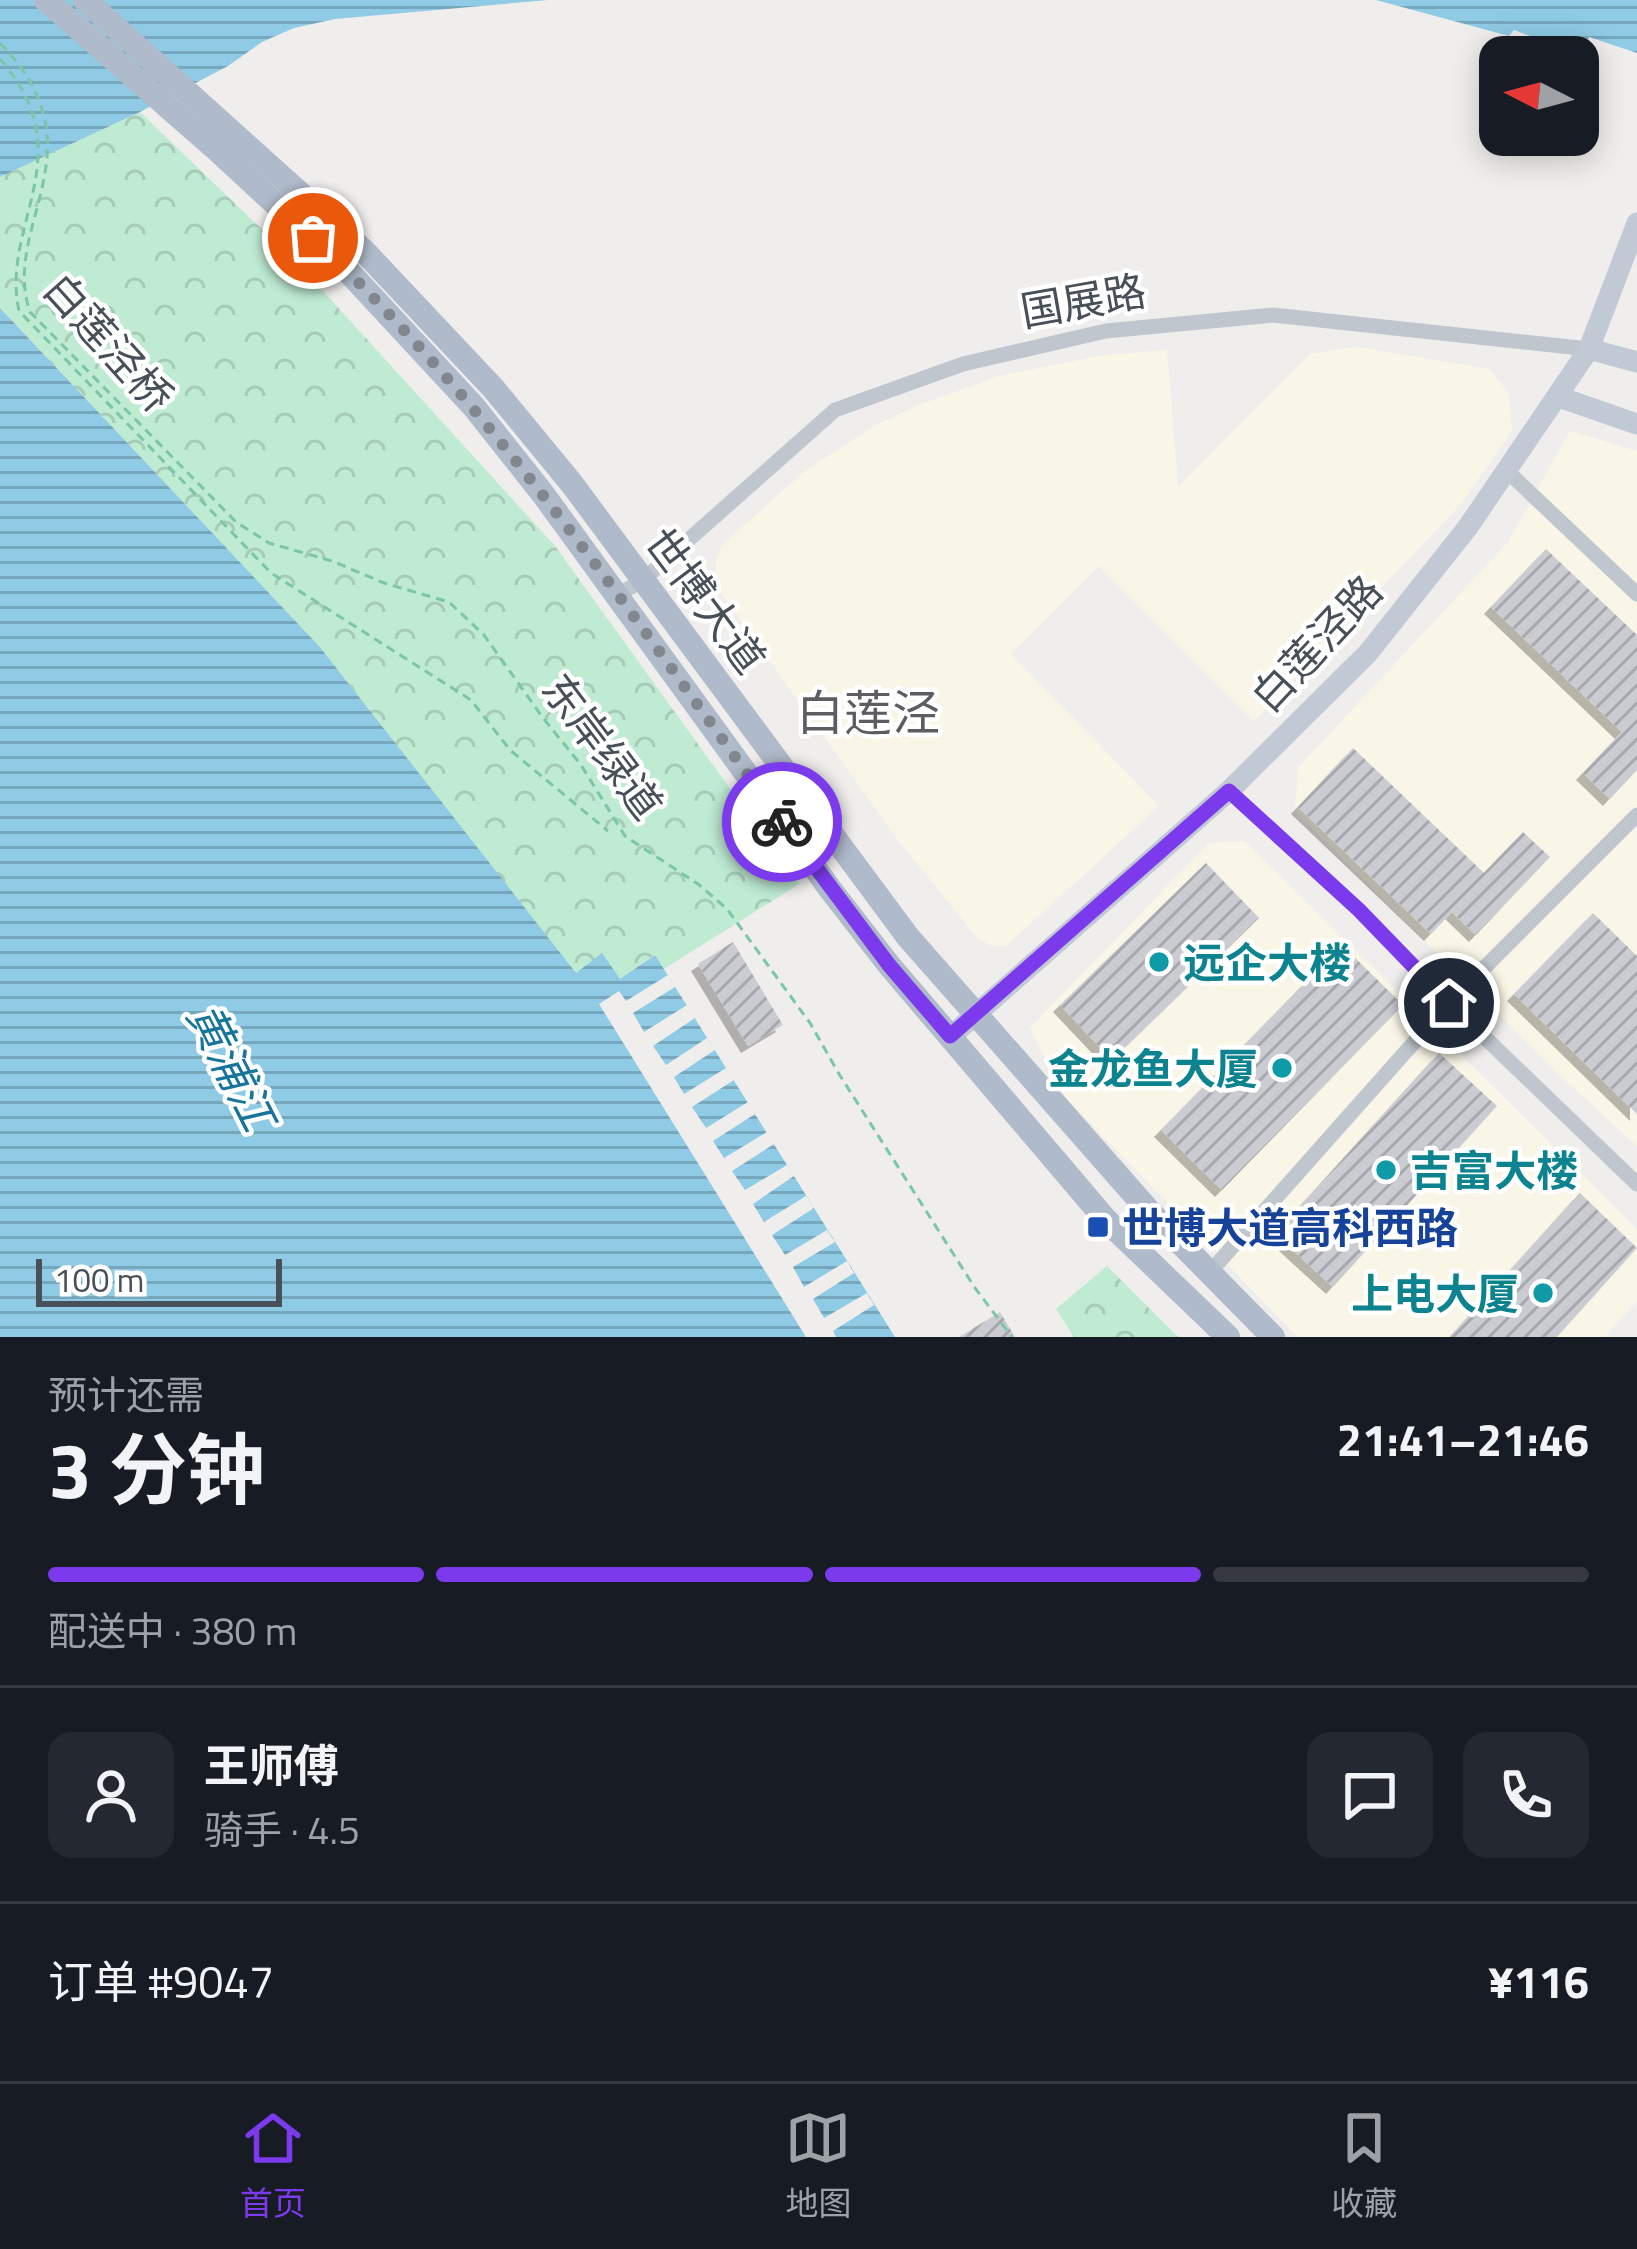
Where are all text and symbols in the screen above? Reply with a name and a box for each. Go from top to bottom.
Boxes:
north arrow [1479,36,1599,156]
map controls [1479,36,1599,156]
pin [262,187,364,289]
icon: bag [280,205,346,271]
street label: 白莲泾桥 [29,258,189,426]
street label: 国展路 [1015,258,1151,342]
street label: 世博大道 [630,514,782,686]
street label: 白莲泾路 [1235,560,1397,726]
street label: 东岸绿道 [527,660,679,832]
district label: 白莲泾 [796,676,940,749]
courier [722,762,842,882]
icon: bike [749,789,815,855]
place label: 远企大楼 [1183,930,1351,994]
marker: 远企大楼 [1146,949,1172,975]
pin [1398,952,1500,1054]
icon: home [1416,970,1482,1036]
water label: 黄浦江 [171,990,295,1146]
place label: 金龙鱼大厦 [1048,1036,1258,1100]
marker: 金龙鱼大厦 [1269,1055,1295,1081]
place label: 吉富大楼 [1410,1138,1578,1202]
marker: 吉富大楼 [1373,1157,1399,1183]
place label: 世博大道高科西路 [1122,1195,1458,1259]
marker: 世博大道高科西路 [1085,1214,1111,1240]
scale bar [36,1253,282,1306]
text: 100 m [54,1255,144,1305]
place label: 上电大厦 [1351,1261,1519,1325]
marker: 上电大厦 [1530,1280,1556,1306]
text: 预计还需 [48,1365,204,1424]
text: 21:41–21:46 [1337,1405,1589,1473]
text: 3 分钟 [48,1410,265,1528]
text: 配送中 · 380 m [48,1601,297,1660]
text: 王师傅 [204,1731,339,1799]
button: person [48,1732,174,1858]
button: chat [1307,1732,1433,1858]
button: phone [1463,1732,1589,1858]
text: 骑手 · 4.5 [204,1800,360,1859]
text: 订单 #9047 [48,1947,274,2015]
text: ¥116 [1488,1947,1589,2015]
tab: 首页 [240,2105,306,2228]
tab: 地图 [785,2105,851,2228]
tab: 收藏 [1331,2105,1397,2228]

